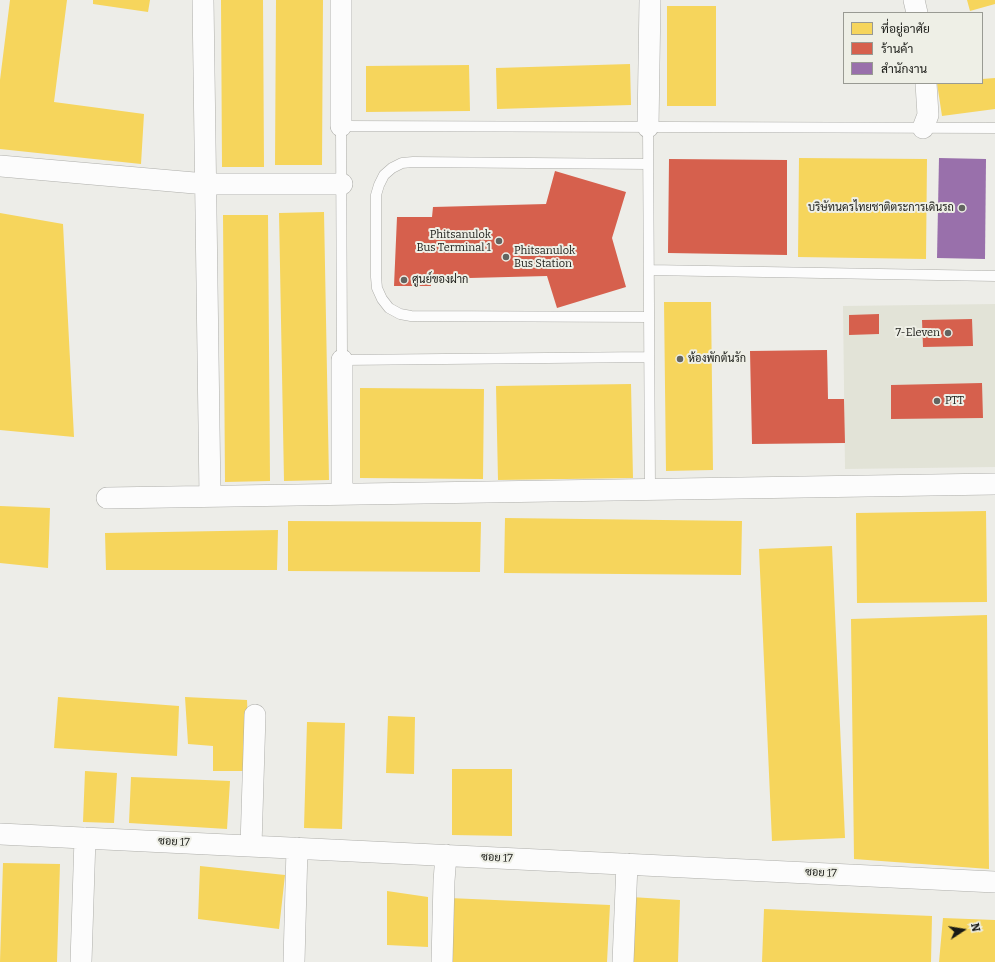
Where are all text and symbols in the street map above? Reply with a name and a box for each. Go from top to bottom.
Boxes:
legend [843,12,983,84]
text: ที่อยู่อาศัย [881,22,930,36]
text: ร้านค้า [881,42,913,56]
text: สำนักงาน [881,62,927,76]
place label: บริษัทนครไทยชาติตระการเดินรถ [808,201,954,215]
marker: บริษัทนครไทยชาติตระการเดินรถ [957,203,967,213]
place label: Phitsanulok Bus Terminal 1 [417,228,491,254]
marker: Phitsanulok Bus Terminal 1 [494,236,504,246]
place label: Phitsanulok Bus Station [514,244,575,270]
marker: Phitsanulok Bus Station [501,252,511,262]
place label: ศูนย์ของฝาก [412,273,468,287]
marker: ศูนย์ของฝาก [399,275,409,285]
place label: 7-Eleven [896,326,940,340]
marker: 7-Eleven [943,328,953,338]
place label: ห้องพักต้นรัก [688,352,746,366]
marker: ห้องพักต้นรัก [675,354,685,364]
place label: PTT [945,394,964,408]
marker: PTT [932,396,942,406]
street label: ซอย 17 [158,835,190,849]
street label: ซอย 17 [481,851,513,865]
street label: ซอย 17 [805,866,837,880]
north arrow [943,910,983,950]
text: N [968,922,982,933]

